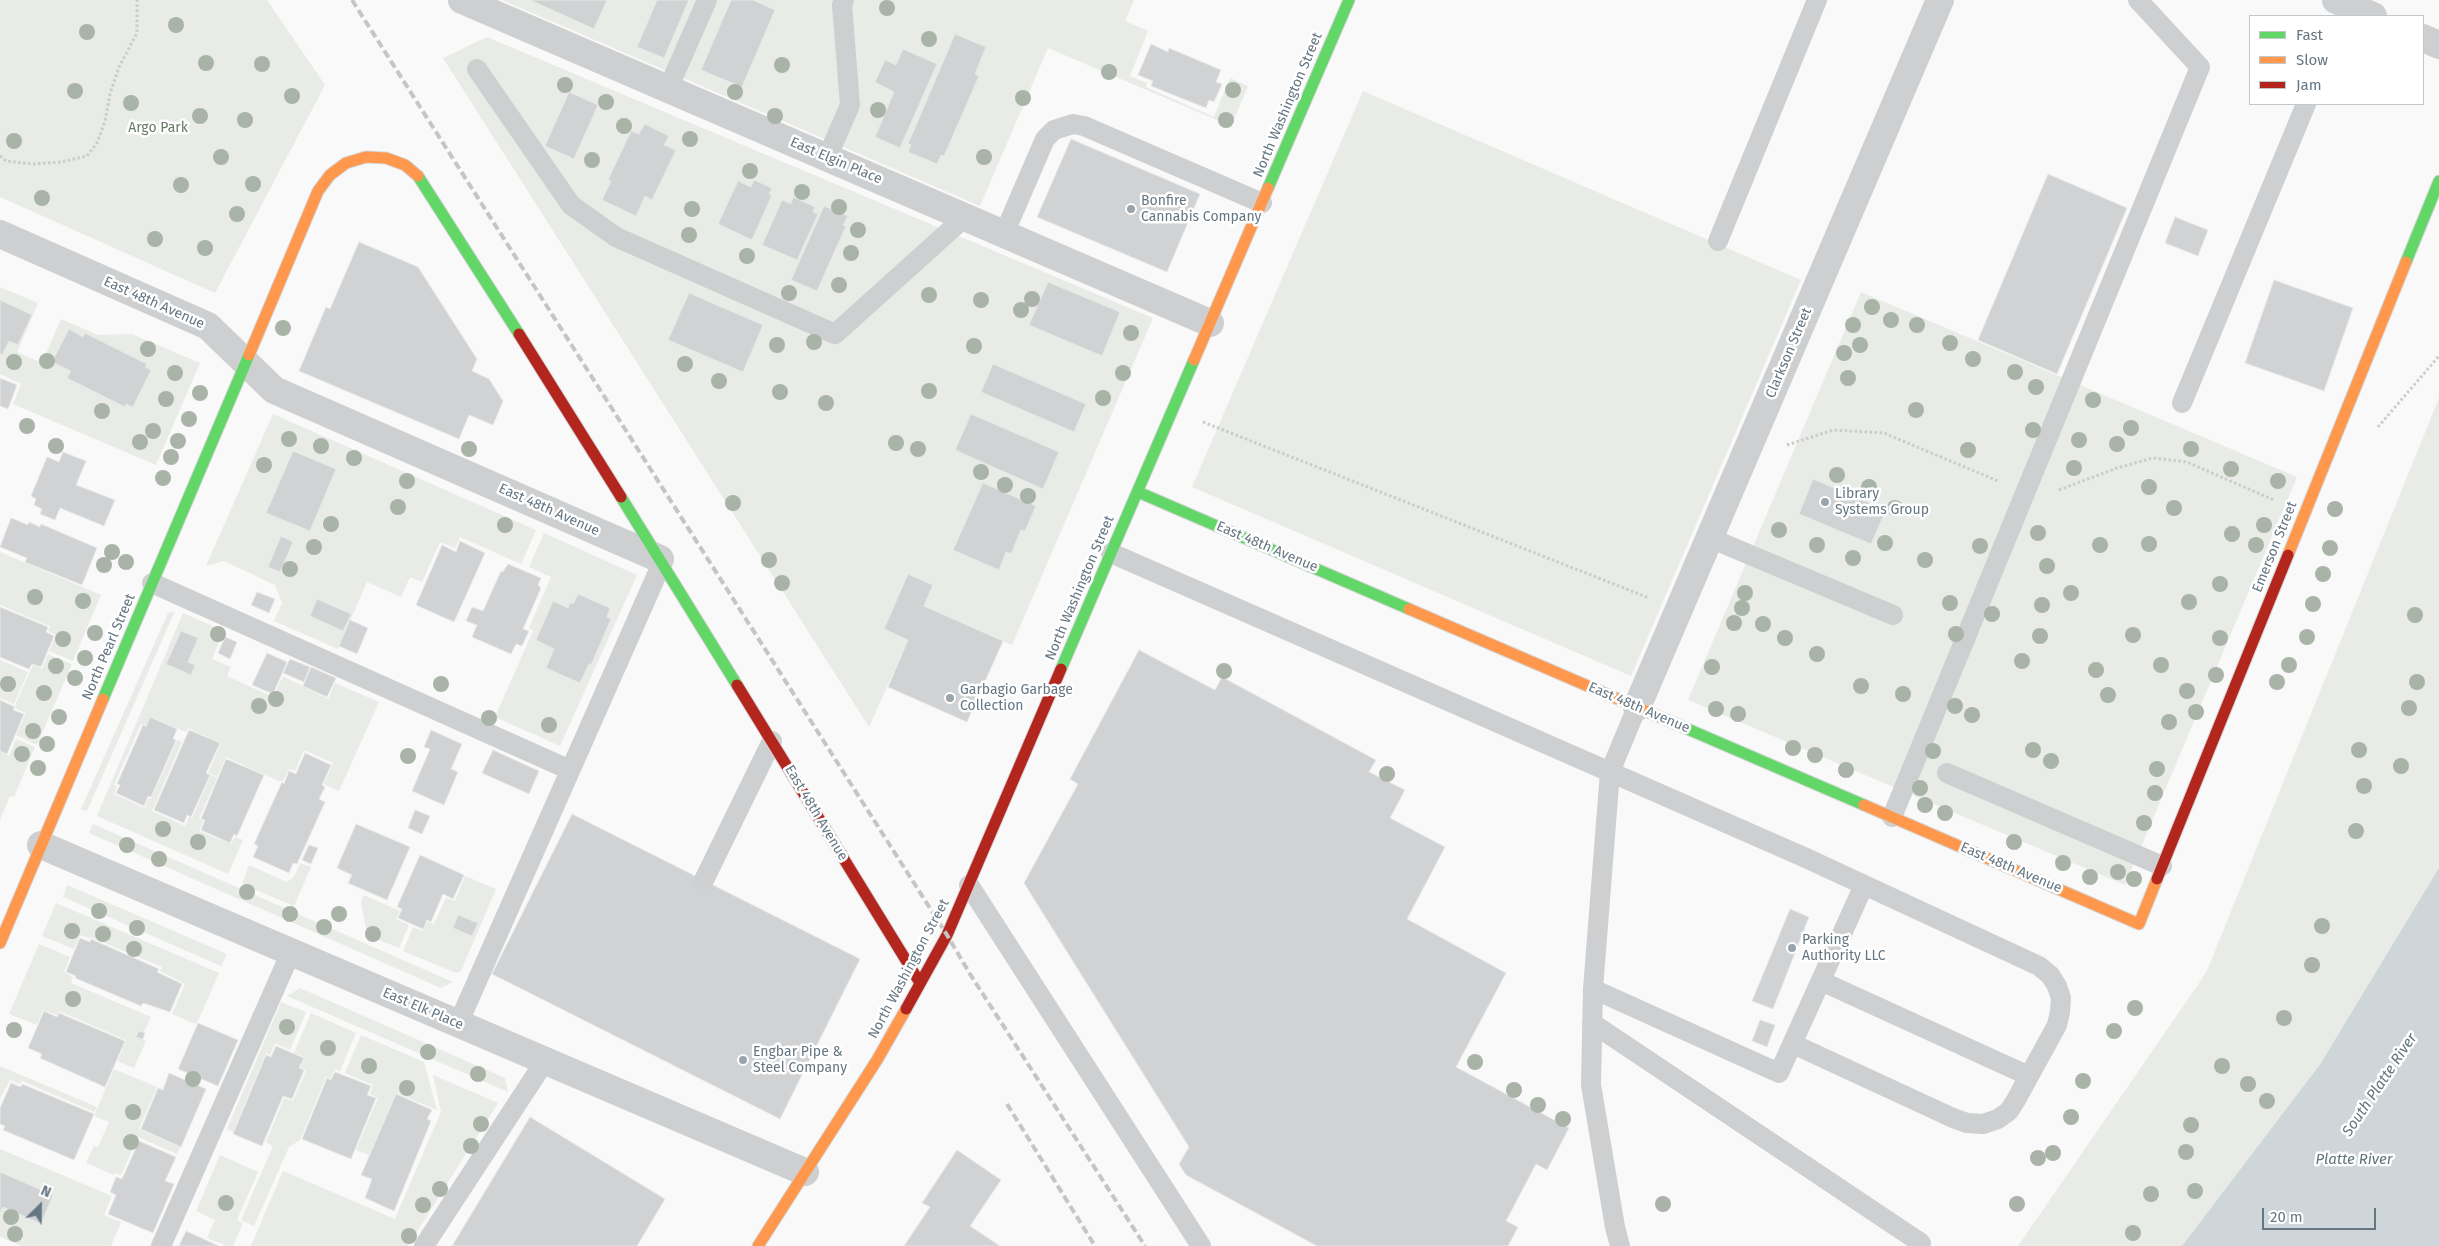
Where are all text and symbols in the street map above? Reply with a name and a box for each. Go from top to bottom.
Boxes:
legend [2249,15,2424,105]
text: Fast [2296,26,2323,44]
street label: North Washington Street [1250,30,1326,180]
text: Slow [2296,51,2328,69]
text: Jam [2296,76,2322,94]
park label: Argo Park [128,120,188,136]
street label: East Elgin Place [787,134,885,188]
place label: Bonfire Cannabis Company [1141,193,1261,226]
marker: Bonfire Cannabis Company [1125,203,1137,215]
street label: East 48th Avenue [101,273,207,333]
street label: Clarkson Street [1762,305,1816,401]
street label: East 48th Avenue [496,480,602,540]
place label: Library Systems Group [1835,486,1929,518]
marker: Library Systems Group [1819,496,1831,508]
street label: Emerson Street [2249,499,2301,595]
street label: North Washington Street [1042,513,1118,663]
street label: East 48th Avenue [1214,518,1320,576]
street label: North Pearl Street [79,591,139,703]
street label: East 48th Avenue [1586,679,1692,737]
place label: Garbagio Garbage Collection [960,682,1073,714]
marker: Garbagio Garbage Collection [944,692,956,704]
street label: East 48th Avenue [781,762,851,864]
street label: East 48th Avenue [1958,839,2064,897]
street label: North Washington Street [865,896,953,1042]
place label: Parking Authority LLC [1802,932,1886,964]
marker: Parking Authority LLC [1786,942,1798,954]
street label: East Elk Place [380,984,466,1034]
water label: South Platte River [2339,1030,2421,1140]
place label: Engbar Pipe & Steel Company [753,1044,847,1076]
marker: Engbar Pipe & Steel Company [737,1054,749,1066]
water label: Platte River [2315,1151,2393,1169]
north arrow [15,1181,65,1231]
text: N [38,1182,54,1201]
scale bar [2264,1198,2378,1230]
text: 20 m [2270,1208,2303,1226]

